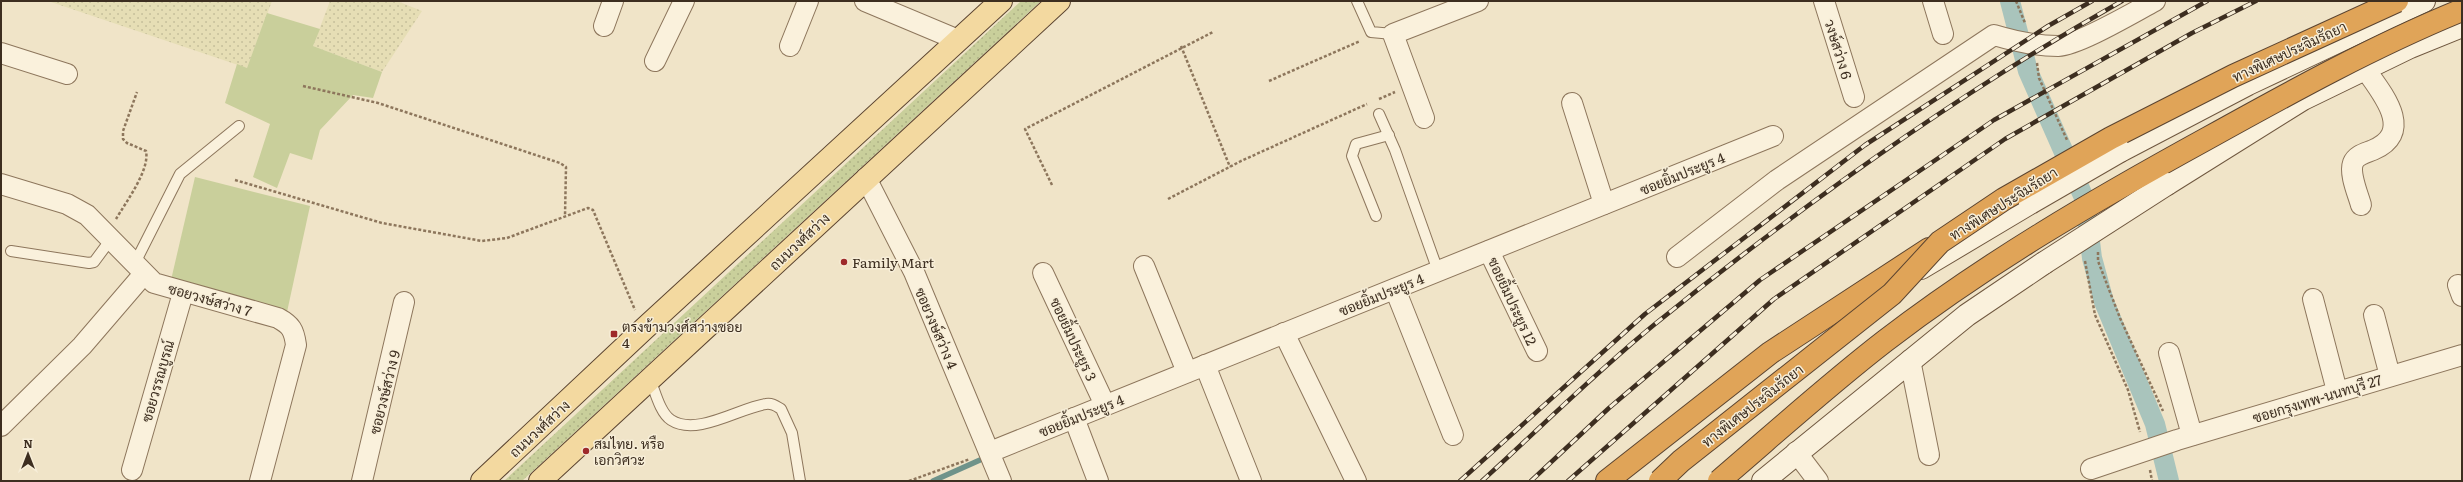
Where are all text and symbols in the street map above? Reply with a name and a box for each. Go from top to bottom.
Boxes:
street label: ทางพิเศษประจิมรัถยา [2228,16,2350,86]
street label: วงษ์สว่าง 6 [1820,17,1858,82]
street label: ซอยยิ้มประยูร 4 [1636,146,1728,200]
street label: ทางพิเศษประจิมรัถยา [1945,162,2061,244]
street label: ถนนวงศ์สว่าง [764,208,834,274]
place label: Family Mart [852,252,935,272]
street label: ซอยยิ้มประยูร 12 [1483,253,1543,349]
marker: Family Mart [839,257,849,267]
street label: ซอยยิ้มประยูร 4 [1335,267,1427,321]
street label: ซอยวงษ์สว่าง 7 [166,278,254,320]
street label: ซอยวงษ์สว่าง 4 [911,284,963,372]
street label: ซอยยิ้มประยูร 3 [1045,294,1102,384]
place label: ตรงข้ามวงศ์สว่างซอย 4 [622,316,743,352]
marker: ตรงข้ามวงศ์สว่างซอย 4 [609,329,619,339]
street label: ซอยวรรณบูรณ์ [136,338,179,425]
street label: ซอยวงษ์สว่าง 9 [364,348,404,436]
street label: ทางพิเศษประจิมรัถยา [1697,359,1807,451]
street label: ซอยกรุงเทพ-นนทบุรี 27 [2250,369,2384,428]
street label: ซอยยิ้มประยูร 4 [1035,388,1127,442]
street label: ถนนวงศ์สว่าง [504,395,574,461]
place label: สมไทย. หรือ เอกวิศวะ [594,433,665,469]
north arrow [8,434,48,474]
text: N [23,435,33,451]
marker: สมไทย. หรือ เอกวิศวะ [581,446,591,456]

